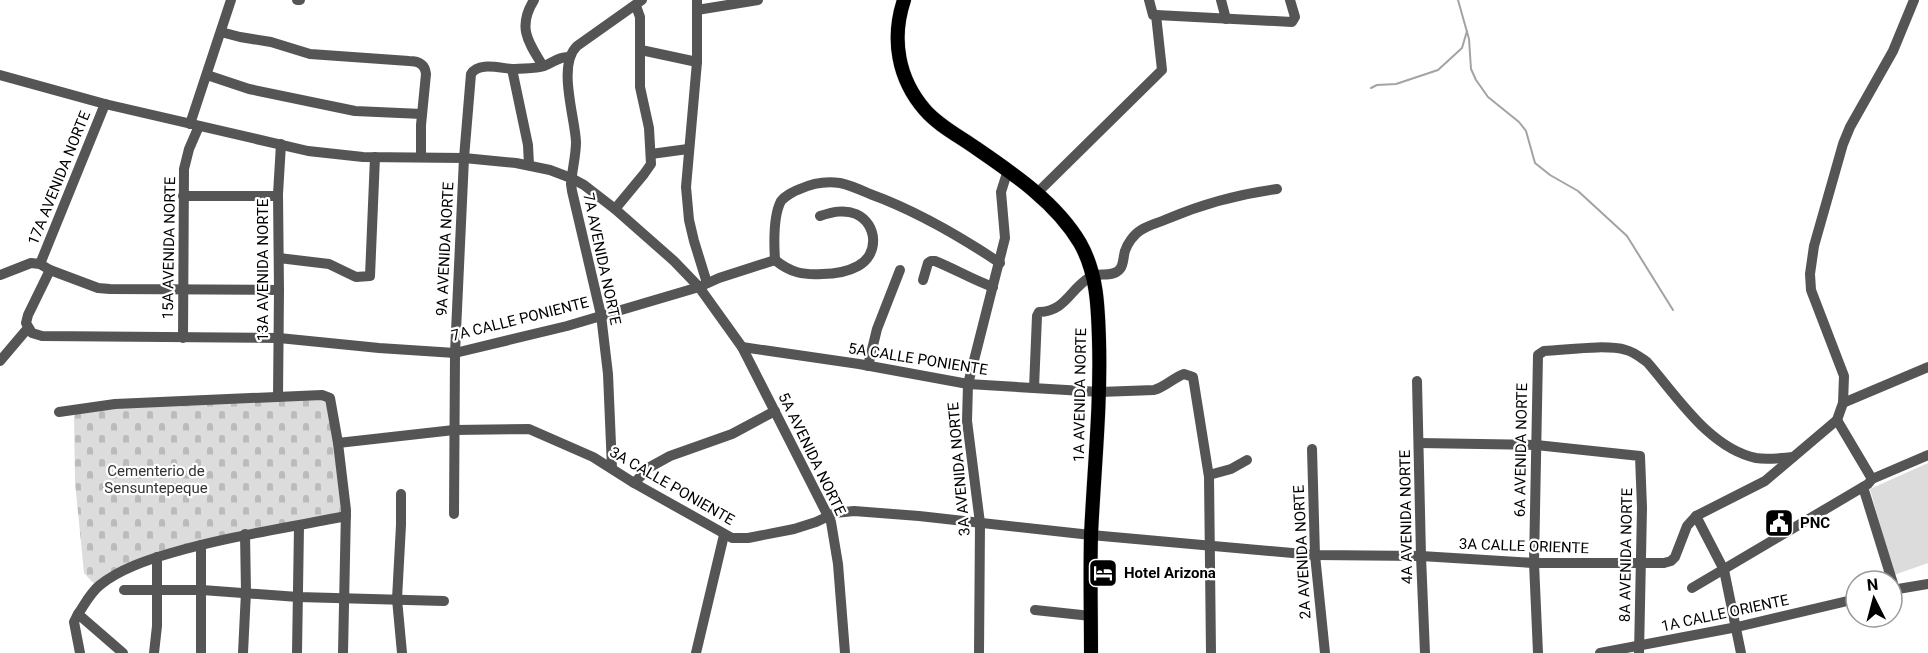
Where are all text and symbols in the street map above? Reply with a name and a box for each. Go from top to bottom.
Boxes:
street label: 17A AVENIDA NORTE [24,108,94,248]
street label: 15A AVENIDA NORTE [159,176,179,320]
street label: 9A AVENIDA NORTE [432,181,458,317]
street label: 7A AVENIDA NORTE [579,191,625,327]
street label: 13A AVENIDA NORTE [254,198,272,341]
street label: 7A CALLE PONIENTE [449,293,591,345]
street label: 1A AVENIDA NORTE [1070,327,1090,462]
street label: 5A CALLE PONIENTE [847,339,989,379]
street label: 6A AVENIDA NORTE [1511,382,1531,517]
street label: 5A AVENIDA NORTE [774,390,850,519]
street label: 3A AVENIDA NORTE [944,401,974,537]
street label: 3A CALLE PONIENTE [606,443,738,529]
street label: 4A AVENIDA NORTE [1396,449,1416,584]
park label: Cementerio de Sensuntepeque [104,462,208,497]
street label: 2A AVENIDA NORTE [1289,484,1315,620]
street label: 8A AVENIDA NORTE [1616,487,1636,622]
public building icon: PNC [1763,507,1795,539]
place label: PNC [1800,514,1830,532]
street label: 3A CALLE ORIENTE [1459,535,1590,557]
hotel icon: Hotel Arizona [1087,557,1119,589]
place label: Hotel Arizona [1124,564,1216,582]
north arrow [1844,569,1904,629]
text: N [1866,575,1879,595]
street label: 1A CALLE ORIENTE [1660,591,1791,635]

